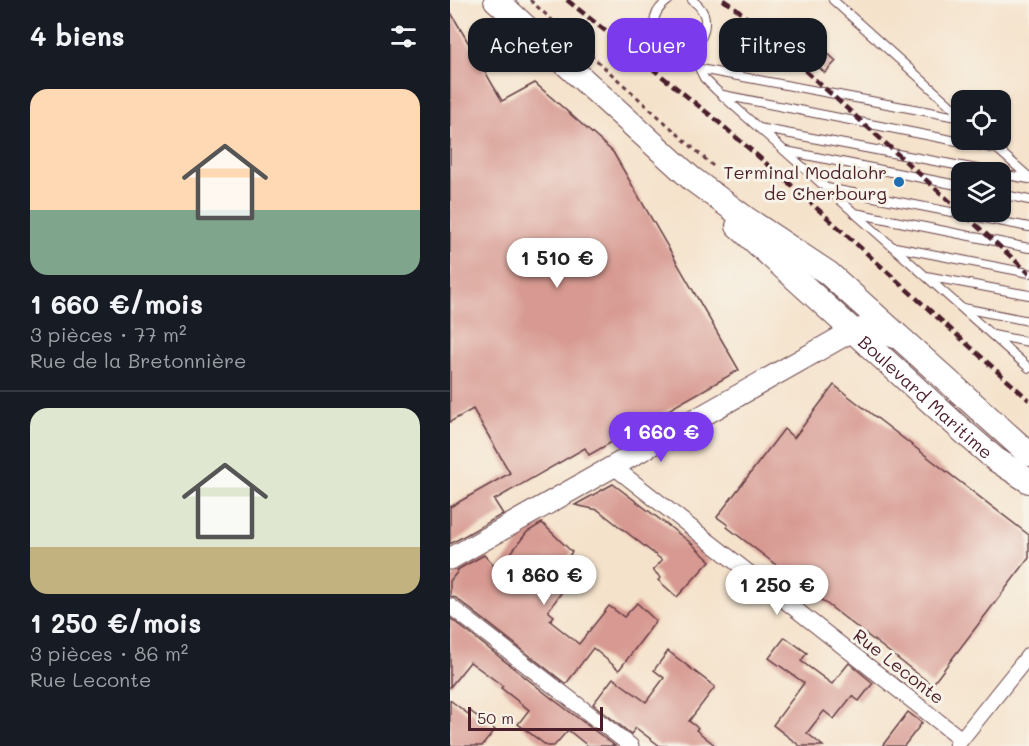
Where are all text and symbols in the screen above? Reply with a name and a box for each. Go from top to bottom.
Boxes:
chip: Acheter [468,18,595,72]
chip: Louer [607,18,707,72]
chip: Filtres [719,18,827,72]
text: 4 biens [30,19,125,53]
icon: filters [387,20,420,53]
map controls [951,90,1011,222]
button: locate [951,90,1011,150]
icon: home [171,128,279,236]
place label: Terminal Modalohr de Cherbourg [723,160,887,205]
button: layers [951,162,1011,222]
marker: Terminal Modalohr de Cherbourg [892,175,906,189]
pin: 1 510 € [502,238,612,289]
text: 1 510 € [521,244,593,270]
text: 1 660 €/mois [30,287,203,321]
text: 3 pièces · 77 m² [30,321,186,347]
street label: Boulevard Maritime [853,330,998,464]
text: Rue de la Bretonnière [30,347,246,373]
pin: 1 660 € [606,412,716,463]
text: 1 660 € [623,418,699,444]
icon: home [171,447,279,555]
pin: 1 860 € [489,555,599,606]
text: 1 860 € [506,561,582,587]
pin: 1 250 € [722,565,832,616]
text: 1 250 € [739,571,815,597]
text: 1 250 €/mois [30,606,201,640]
street label: Rue Leconte [849,623,949,709]
text: 3 pièces · 86 m² [30,640,188,666]
text: Rue Leconte [30,666,151,692]
scale bar [468,704,603,732]
text: 50 m [477,707,514,728]

